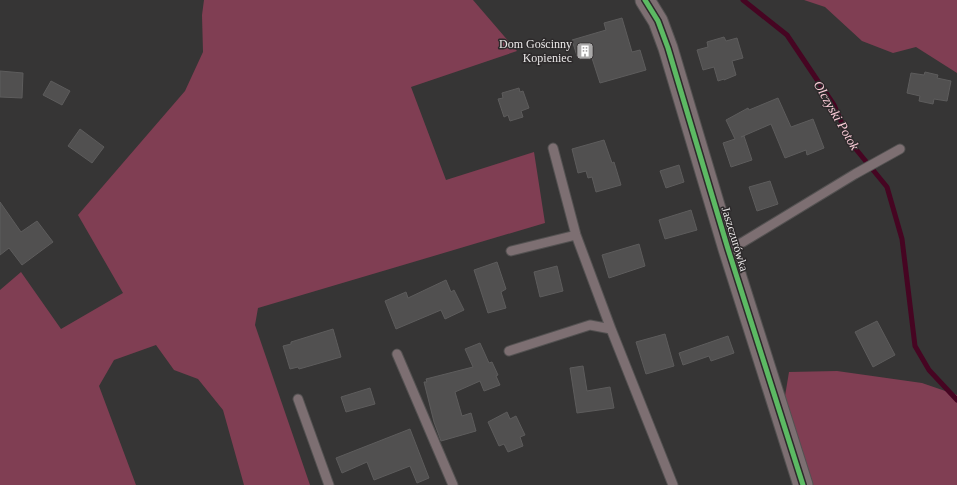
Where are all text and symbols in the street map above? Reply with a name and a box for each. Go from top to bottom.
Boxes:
place label: Dom Gościnny Kopieniec [499,37,572,65]
building icon: Dom Gościnny Kopieniec [575,41,595,61]
water label: Olczyski Potok [811,78,863,153]
street label: Jaszczurówka [719,205,752,274]

